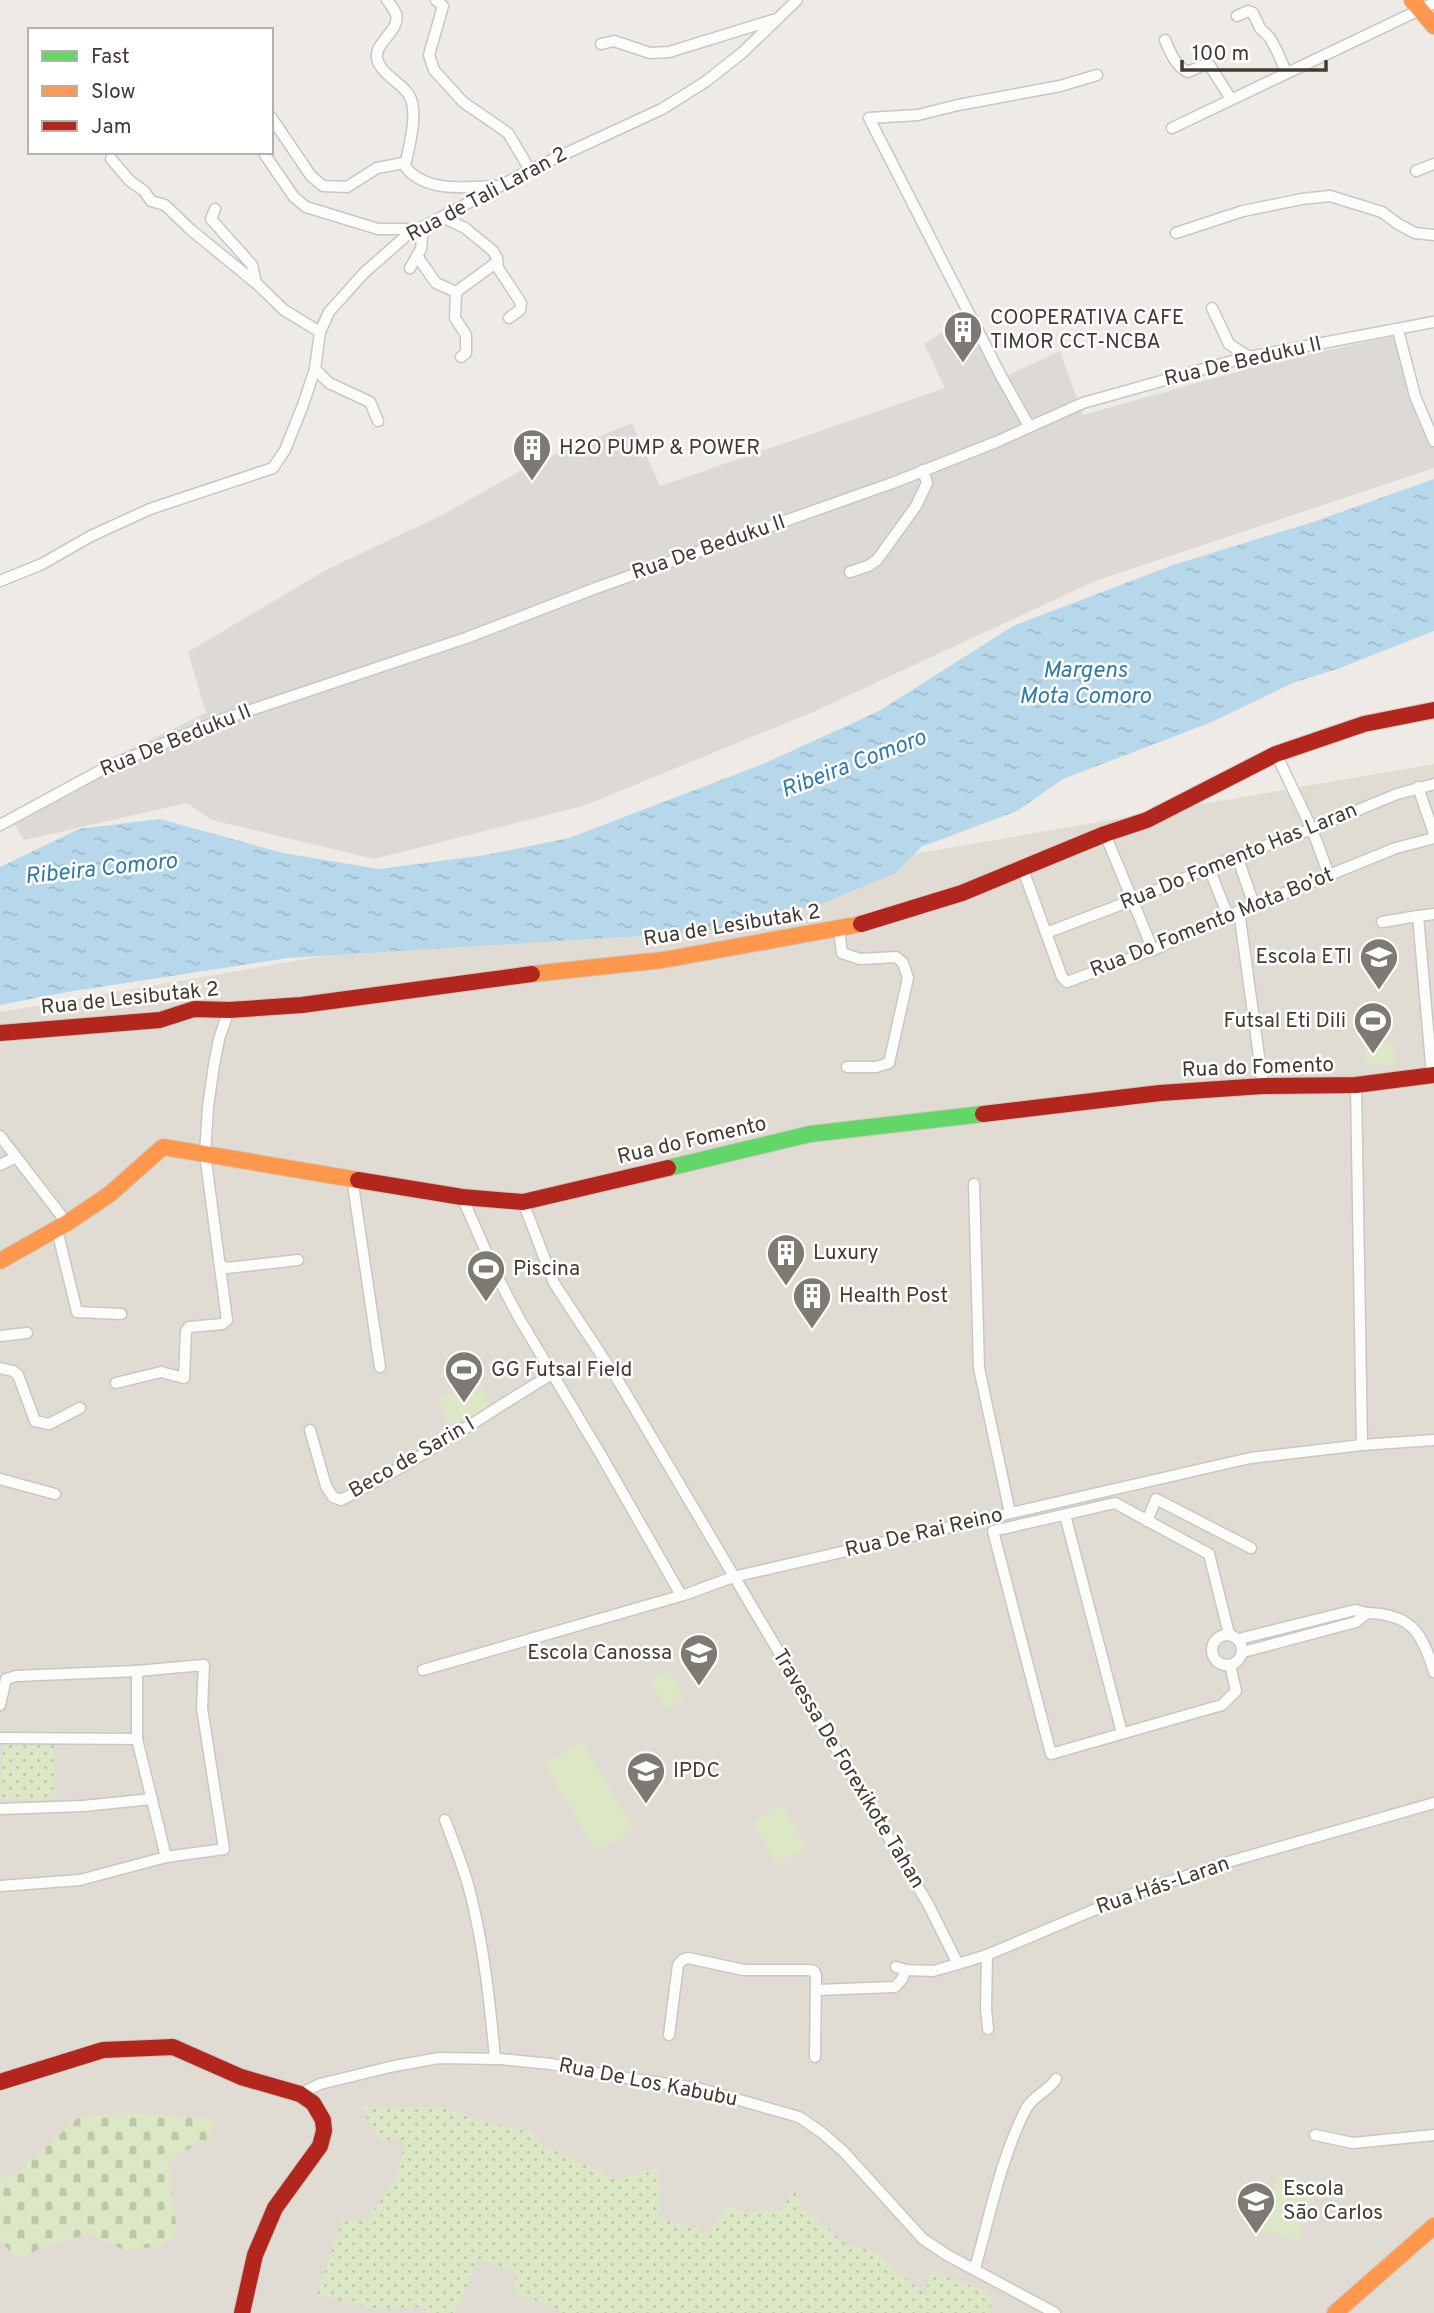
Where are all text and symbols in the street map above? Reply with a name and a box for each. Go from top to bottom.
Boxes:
legend [28,28,273,154]
scale bar [1182,28,1326,72]
text: 100 m [1192,41,1249,68]
text: Fast [91,44,130,71]
text: Slow [91,79,136,106]
text: Jam [91,114,132,141]
street label: Rua de Tali Laran 2 [402,141,572,249]
place label: COOPERATIVA CAFE TIMOR CCT-NCBA [990,305,1184,356]
building icon: COOPERATIVA CAFE TIMOR CCT-NCBA [942,309,984,364]
street label: Rua De Beduku II [1162,331,1324,393]
building icon: H2O PUMP & POWER [511,427,553,482]
place label: H2O PUMP & POWER [559,435,760,462]
street label: Rua De Beduku II [629,509,789,587]
water label: Margens Mota Comoro [1019,657,1152,712]
street label: Rua De Beduku II [96,698,256,784]
water label: Ribeira Comoro [777,724,931,806]
street label: Rua Do Fomento Has Laran [1116,797,1362,917]
water label: Ribeira Comoro [23,847,179,892]
street label: Rua Do Fomento Mota Bo’ot [1086,862,1338,984]
street label: Rua de Lesibutak 2 [641,899,823,953]
school or university icon: Escola ETI [1358,936,1400,991]
place label: Escola ETI [1256,944,1352,971]
street label: Rua de Lesibutak 2 [40,976,220,1022]
sports icon: Futsal Eti Dili [1352,1000,1394,1055]
place label: Futsal Eti Dili [1223,1008,1346,1035]
street label: Rua do Fomento [1181,1052,1335,1084]
street label: Rua do Fomento [615,1111,769,1171]
building icon: Luxury [765,1232,807,1287]
place label: Luxury [813,1240,879,1267]
sports icon: Piscina [465,1248,507,1303]
place label: Piscina [513,1256,580,1283]
building icon: Health Post [791,1275,833,1330]
place label: Health Post [839,1283,948,1310]
sports icon: GG Futsal Field [443,1349,485,1404]
place label: GG Futsal Field [491,1357,632,1384]
street label: Beco de Sarin I [344,1411,480,1505]
street label: Rua De Rai Reino [843,1502,1005,1564]
school or university icon: Escola Canossa [678,1632,720,1687]
place label: Escola Canossa [527,1640,672,1667]
street label: Travessa De Forexikote Tahan [766,1644,930,1894]
school or university icon: IPDC [625,1750,667,1805]
place label: IPDC [673,1758,720,1785]
street label: Rua Hás-Laran [1093,1851,1233,1921]
street label: Rua De Los Kabubu [556,2052,740,2114]
place label: Escola São Carlos [1283,2176,1383,2227]
school or university icon: Escola São Carlos [1235,2180,1277,2235]

